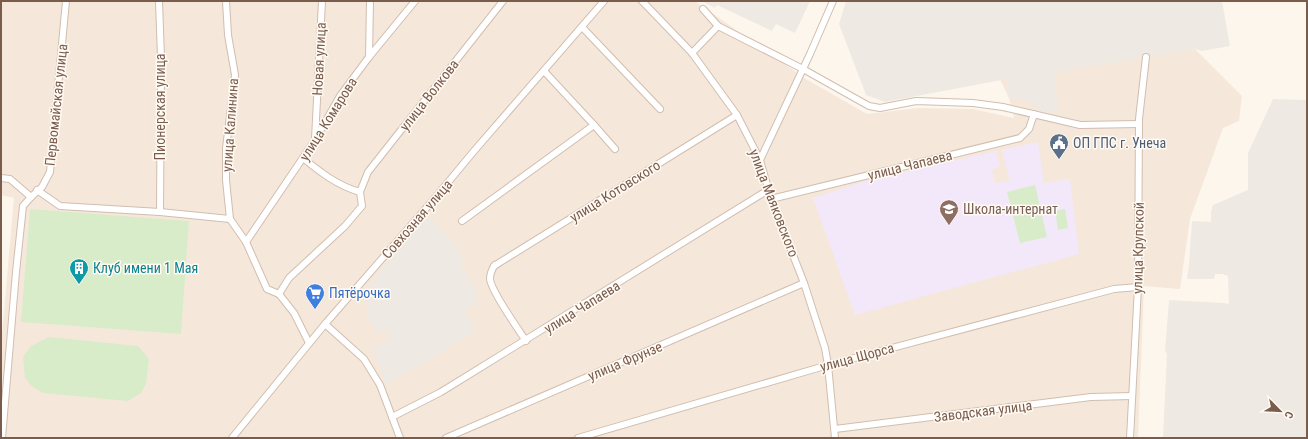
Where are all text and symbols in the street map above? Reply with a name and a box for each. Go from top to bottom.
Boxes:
street label: Новая улица [309,22,329,96]
street label: Первомайская улица [42,43,70,167]
street label: Пионерская улица [152,53,168,161]
street label: улица Волкова [396,56,462,134]
street label: улица Комарова [296,74,360,164]
street label: улица Калинина [219,78,241,172]
public building icon: ОП ГПС г. Унеча [1048,132,1070,160]
place label: ОП ГПС г. Унеча [1073,135,1166,151]
street label: улица Маяковского [746,147,802,259]
street label: улица Чапаева [866,147,954,183]
street label: улица Котовского [567,157,663,225]
street label: Совхозная улица [378,176,456,262]
school or university icon: Школа-интернат [938,198,960,226]
place label: Школа-интернат [963,201,1058,217]
street label: улица Крупской [1129,202,1147,294]
building icon: Клуб имени 1 Мая [68,257,90,285]
place label: Клуб имени 1 Мая [93,260,198,276]
street label: улица Чапаева [541,277,623,337]
supermarket icon: Пятёрочка [304,282,326,310]
place label: Пятёрочка [329,285,391,301]
street label: улица Фрунзе [585,338,665,384]
street label: улица Щорса [818,339,896,375]
north arrow [1260,391,1300,431]
street label: Заводская улица [933,397,1033,425]
text: С [1281,409,1296,420]

